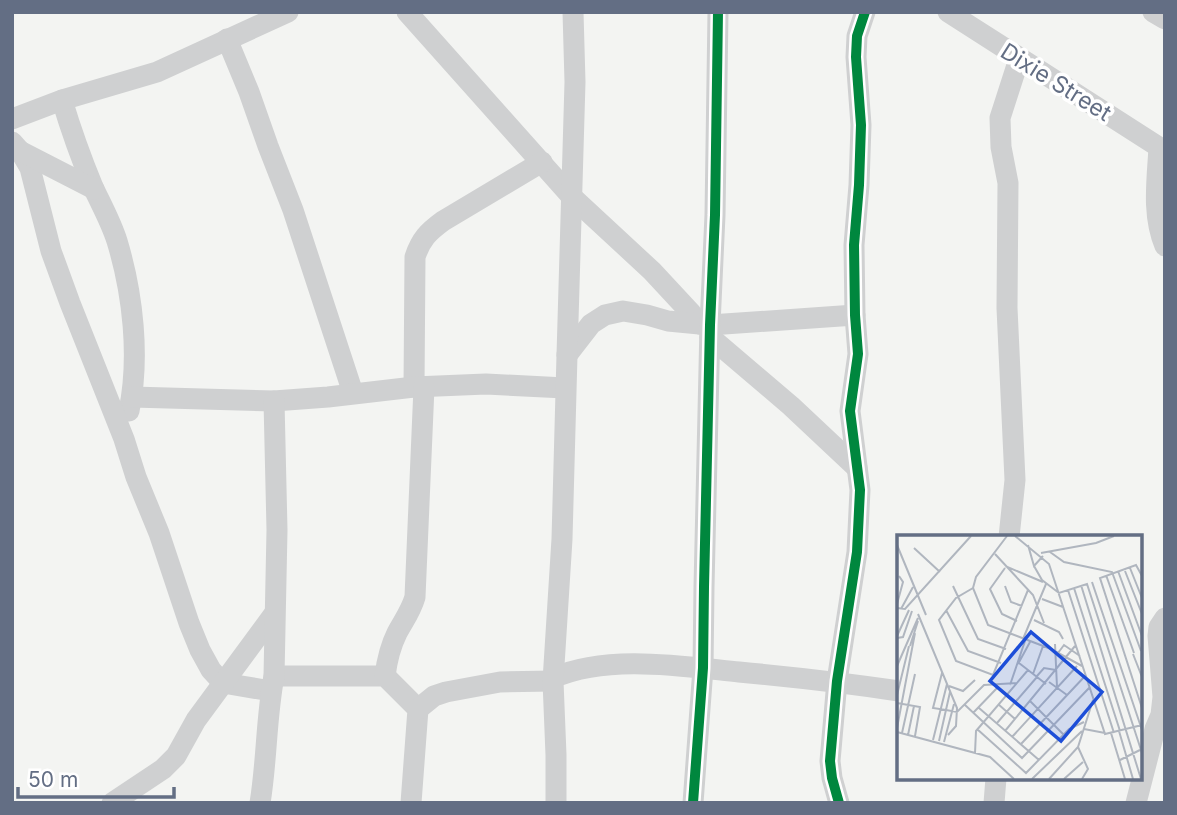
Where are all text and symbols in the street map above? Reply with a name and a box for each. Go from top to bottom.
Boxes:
street label: Dixie Street [996,37,1117,127]
inset map [897,535,1142,780]
scale bar [18,756,173,800]
text: 50 m [28,767,78,792]

